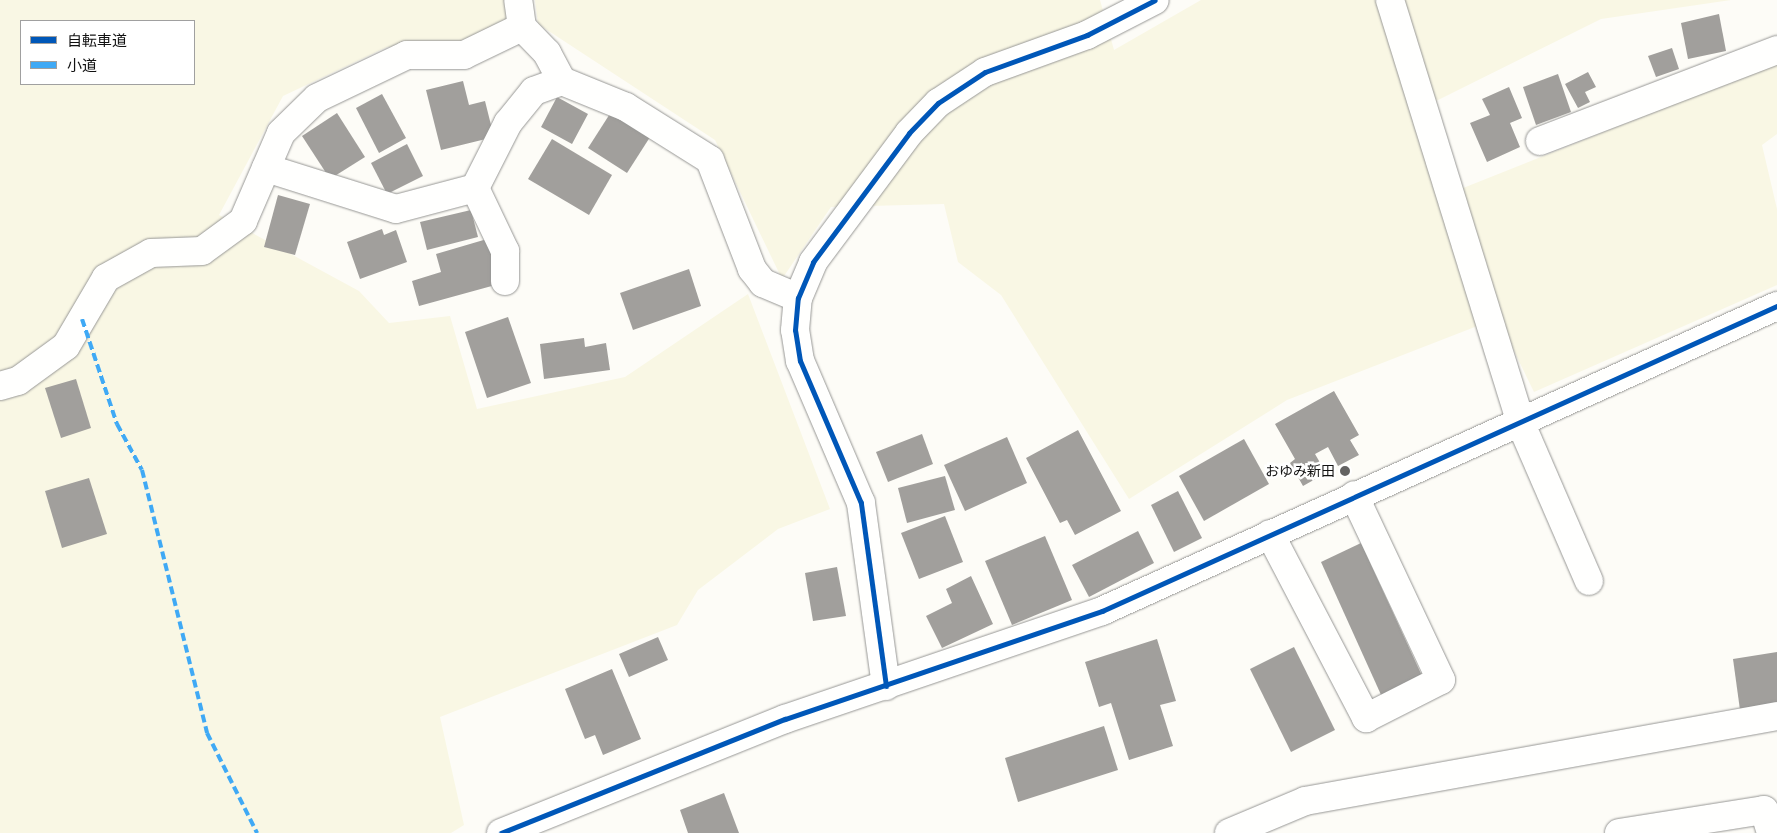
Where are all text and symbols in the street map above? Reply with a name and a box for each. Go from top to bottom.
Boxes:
legend [20,20,195,85]
text: 自転車道 [67,33,127,49]
text: 小道 [67,58,97,74]
place label: おゆみ新田 [1265,463,1335,479]
marker: おゆみ新田 [1339,465,1351,477]

